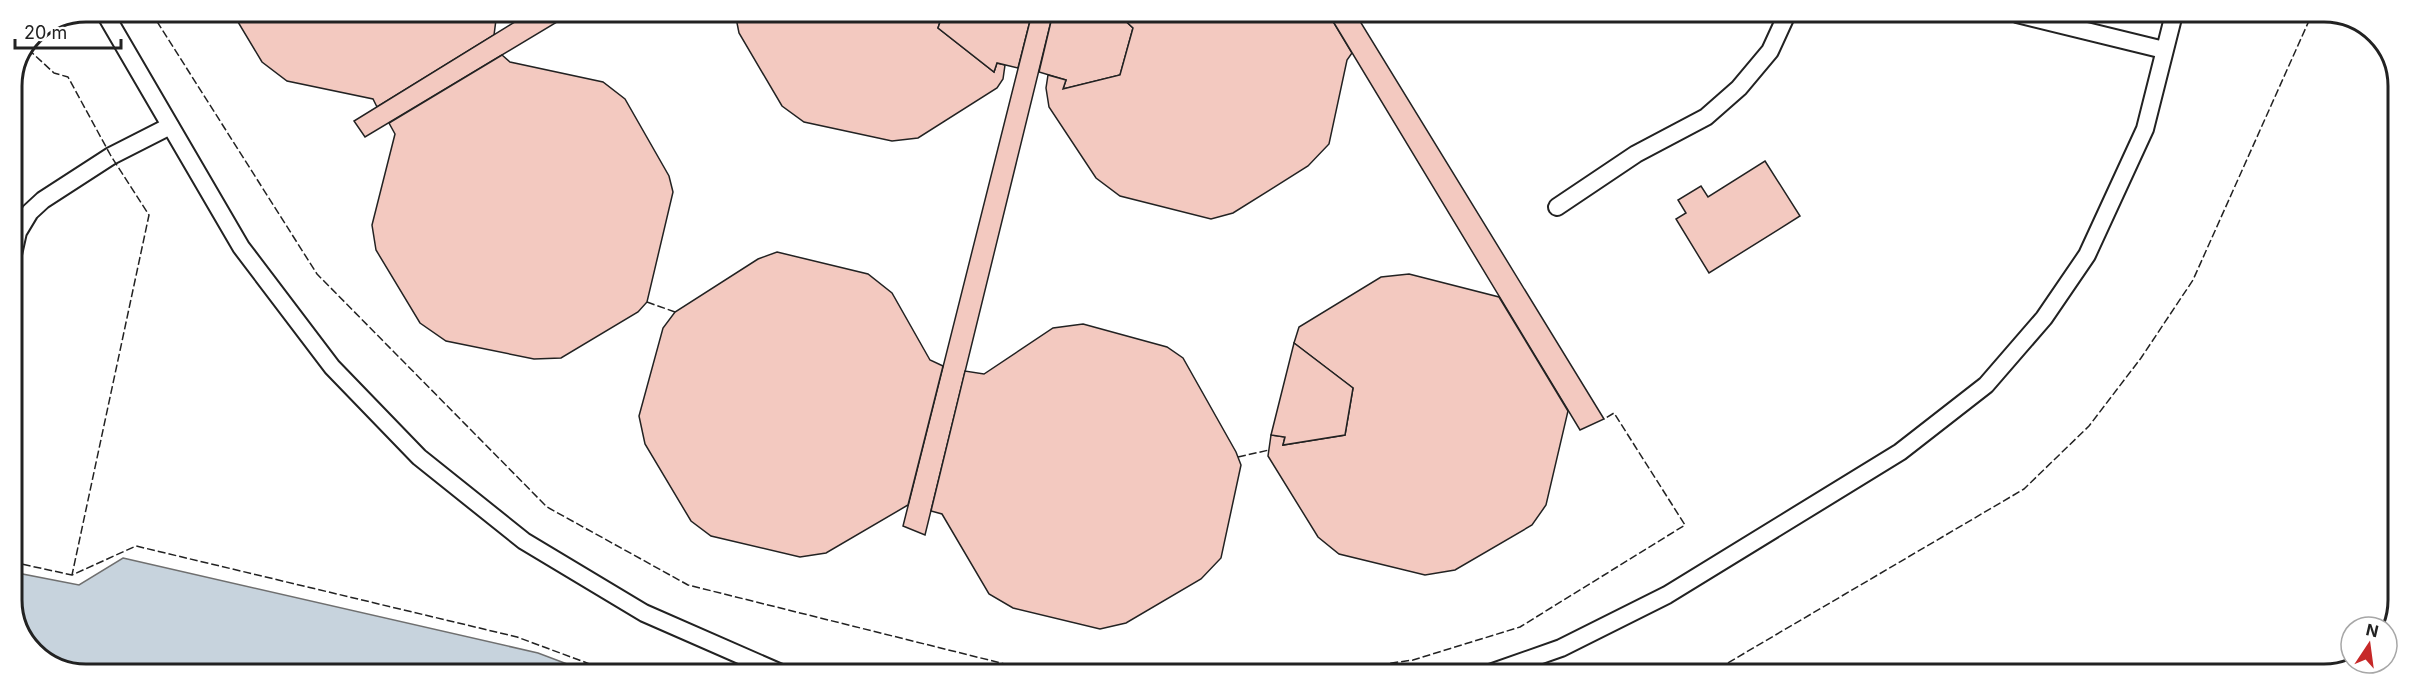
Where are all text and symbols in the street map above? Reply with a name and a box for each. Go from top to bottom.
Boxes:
scale bar [15,12,122,50]
text: 20 m [24,22,67,43]
north arrow [2339,615,2399,675]
text: N [2364,619,2381,642]

